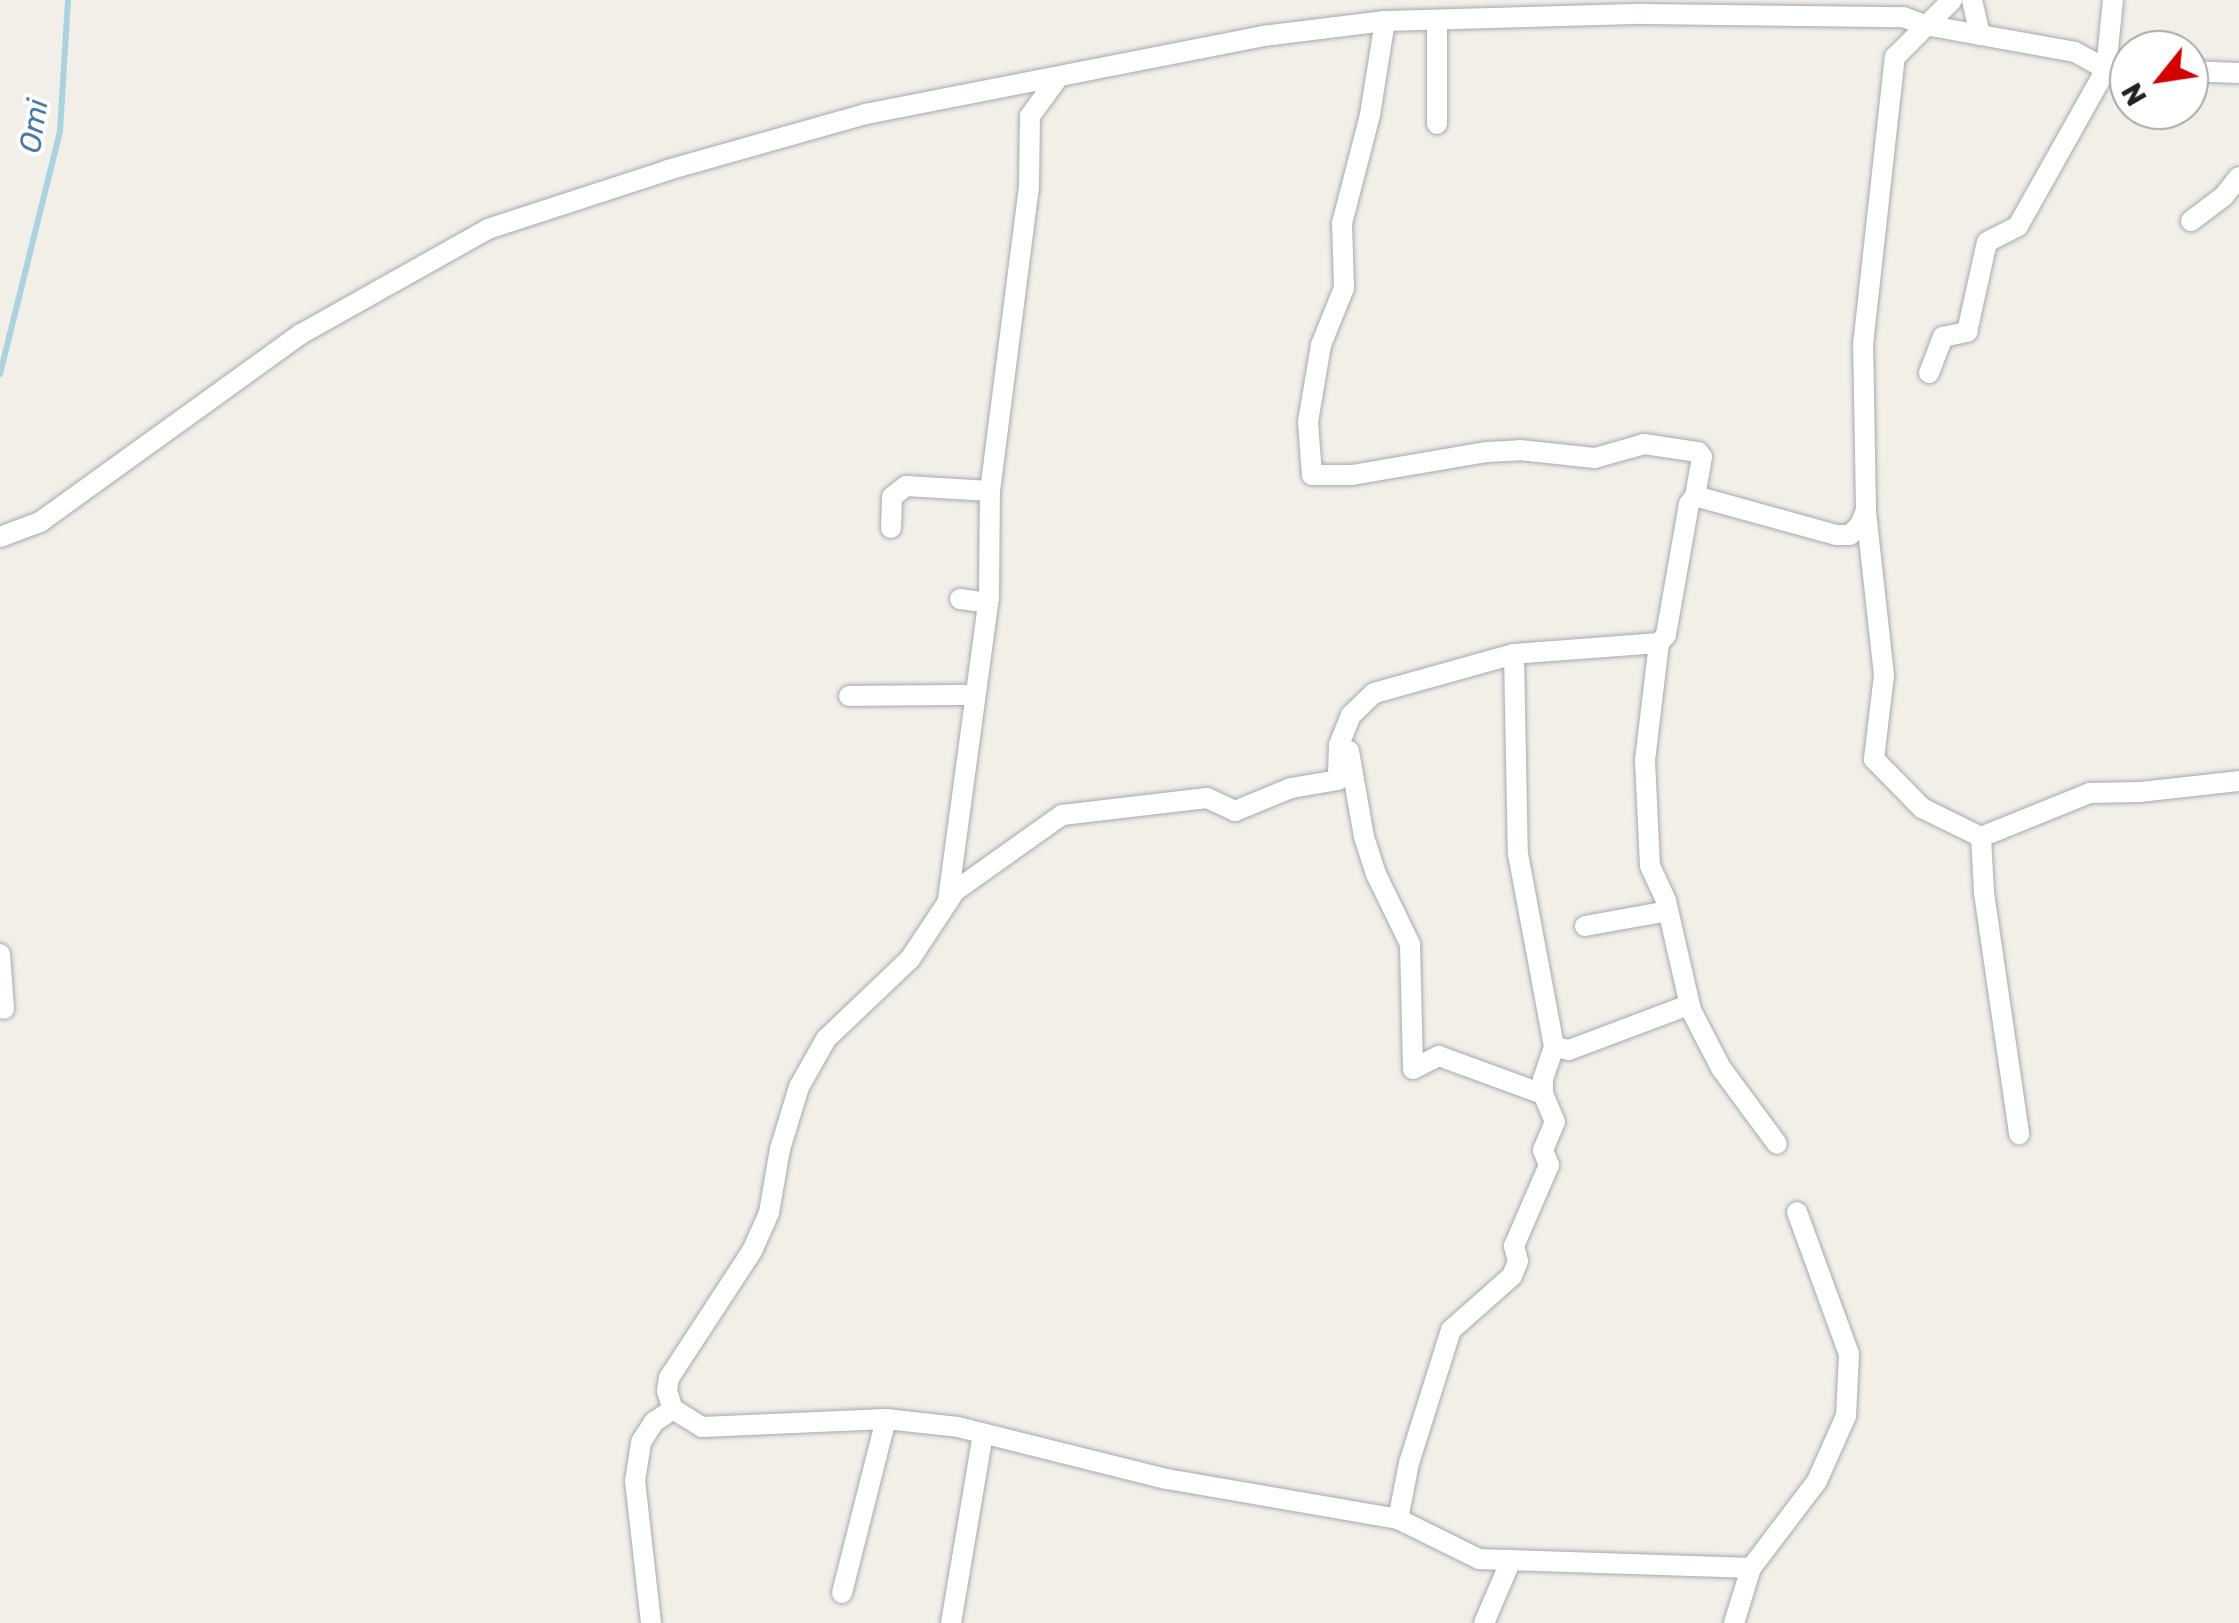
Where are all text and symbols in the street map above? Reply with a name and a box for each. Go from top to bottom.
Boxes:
north arrow [2109,30,2209,130]
text: N [2115,77,2154,111]
water label: Omi [12,96,56,156]

